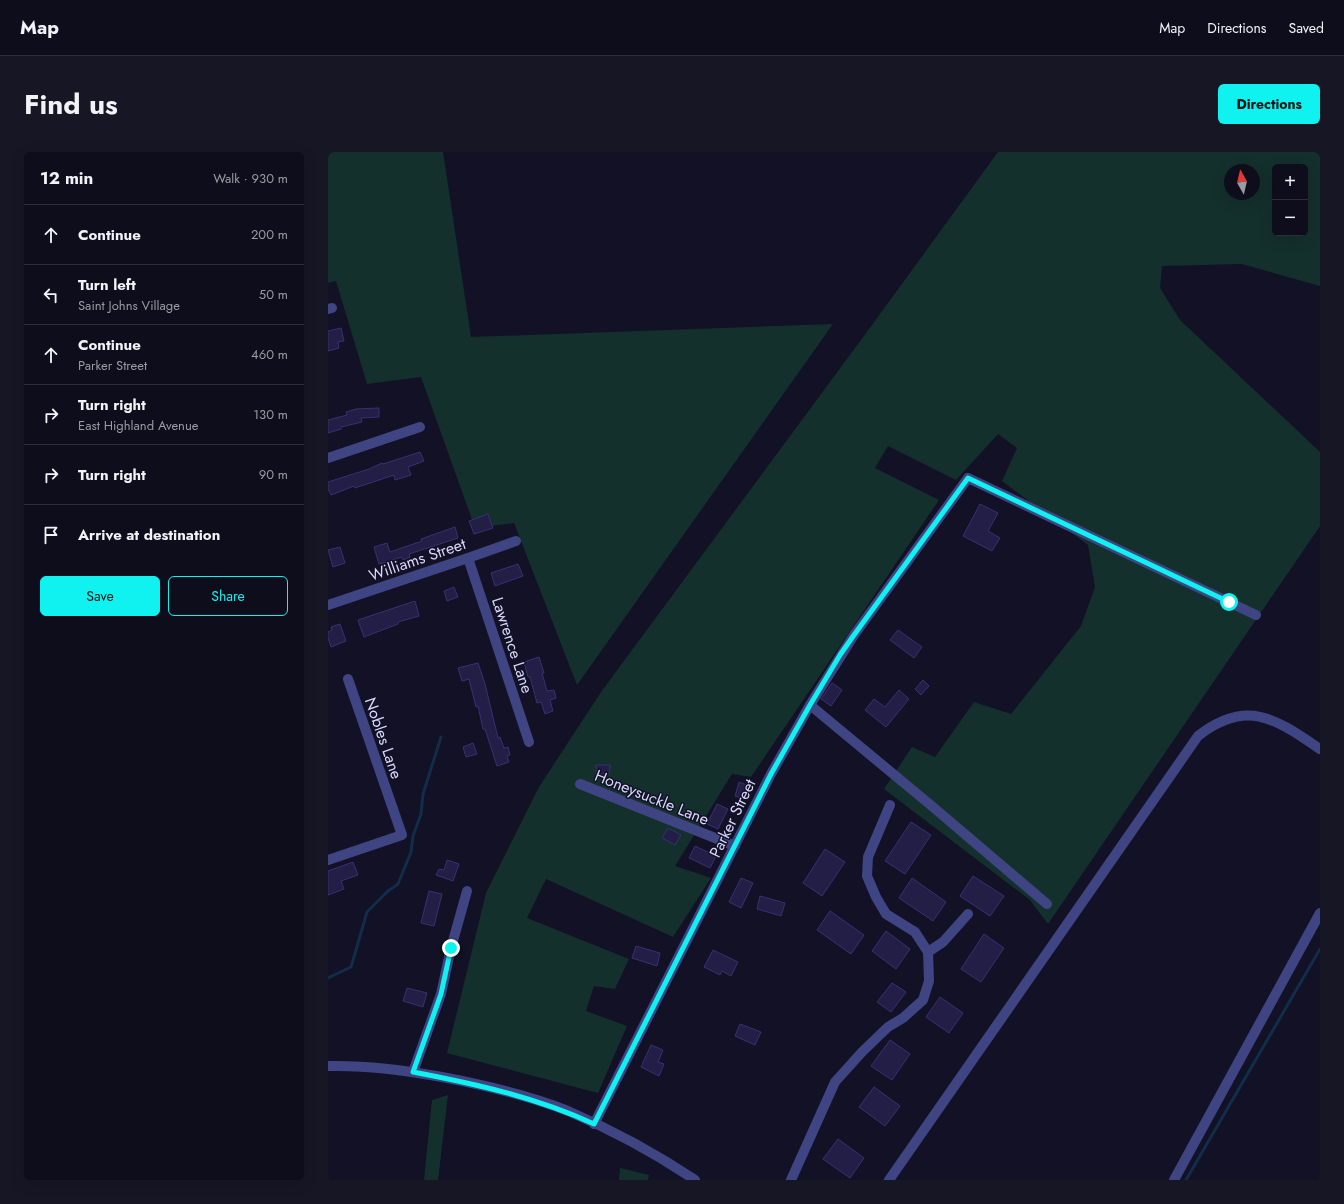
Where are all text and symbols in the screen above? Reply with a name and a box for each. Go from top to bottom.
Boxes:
text: Map [20,14,59,41]
text: Map [1159,18,1185,38]
text: Directions [1207,18,1267,38]
text: Saved [1289,18,1324,38]
text: Find us [24,84,118,125]
button: Directions [1218,84,1320,124]
north arrow [1224,164,1260,200]
map controls [1272,164,1308,236]
button: + [1272,164,1308,200]
text: 12 min [40,166,93,190]
text: Walk · 930 m [213,169,288,188]
button: − [1272,200,1308,236]
icon: ahead [40,224,62,246]
text: Continue [78,224,141,246]
text: 200 m [251,225,288,244]
text: Turn left [78,274,136,296]
icon: left [40,284,62,306]
text: 50 m [259,285,288,304]
text: Saint Johns Village [78,296,180,315]
text: Continue [78,334,141,356]
icon: ahead [40,344,62,366]
text: 460 m [251,345,288,364]
text: Parker Street [78,356,147,375]
text: Turn right [78,394,146,416]
icon: right [40,404,62,426]
text: 130 m [253,405,288,424]
text: East Highland Avenue [78,416,198,435]
icon: right [40,464,62,486]
text: Turn right [78,464,146,486]
text: 90 m [259,465,288,484]
icon: arrive [40,524,62,546]
text: Arrive at destination [78,524,220,546]
street label: Williams Street [366,532,469,587]
button: Save [40,576,160,616]
button: Share [168,576,288,616]
route start [1220,593,1238,611]
street label: Lawrence Lane [486,594,539,696]
street label: Nobles Lane [359,694,408,782]
street label: Honeysuckle Lane [591,764,712,831]
street label: Parker Street [703,775,761,861]
route end [442,939,460,957]

